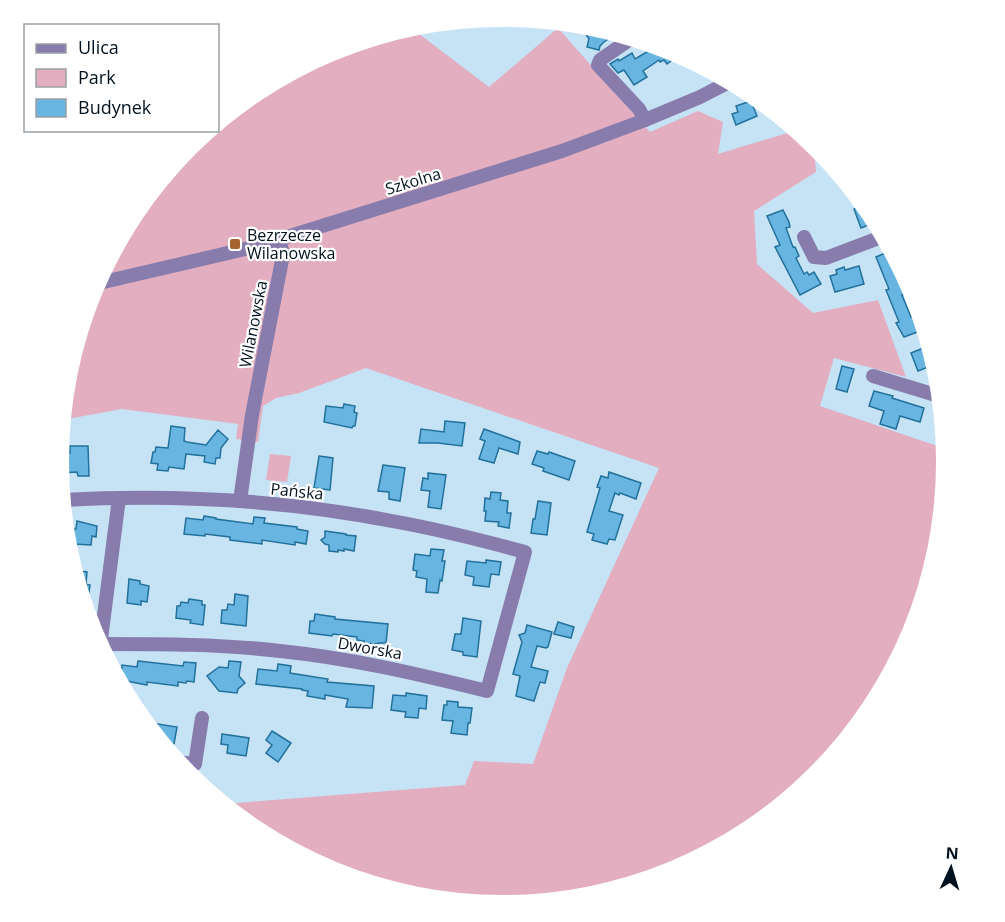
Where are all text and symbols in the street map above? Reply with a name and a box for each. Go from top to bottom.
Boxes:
legend [24,24,219,132]
text: Ulica [78,35,119,59]
text: Park [78,65,116,89]
text: Budynek [78,95,152,119]
street label: Szkolna [383,162,443,200]
place label: Bezrzecze Wilanowska [247,224,336,264]
marker: Bezrzecze Wilanowska [228,237,242,251]
street label: Wilanowska [234,278,272,370]
street label: Pańska [269,477,325,505]
street label: Dworska [336,632,404,664]
north arrow [921,838,981,898]
text: N [945,842,959,864]

